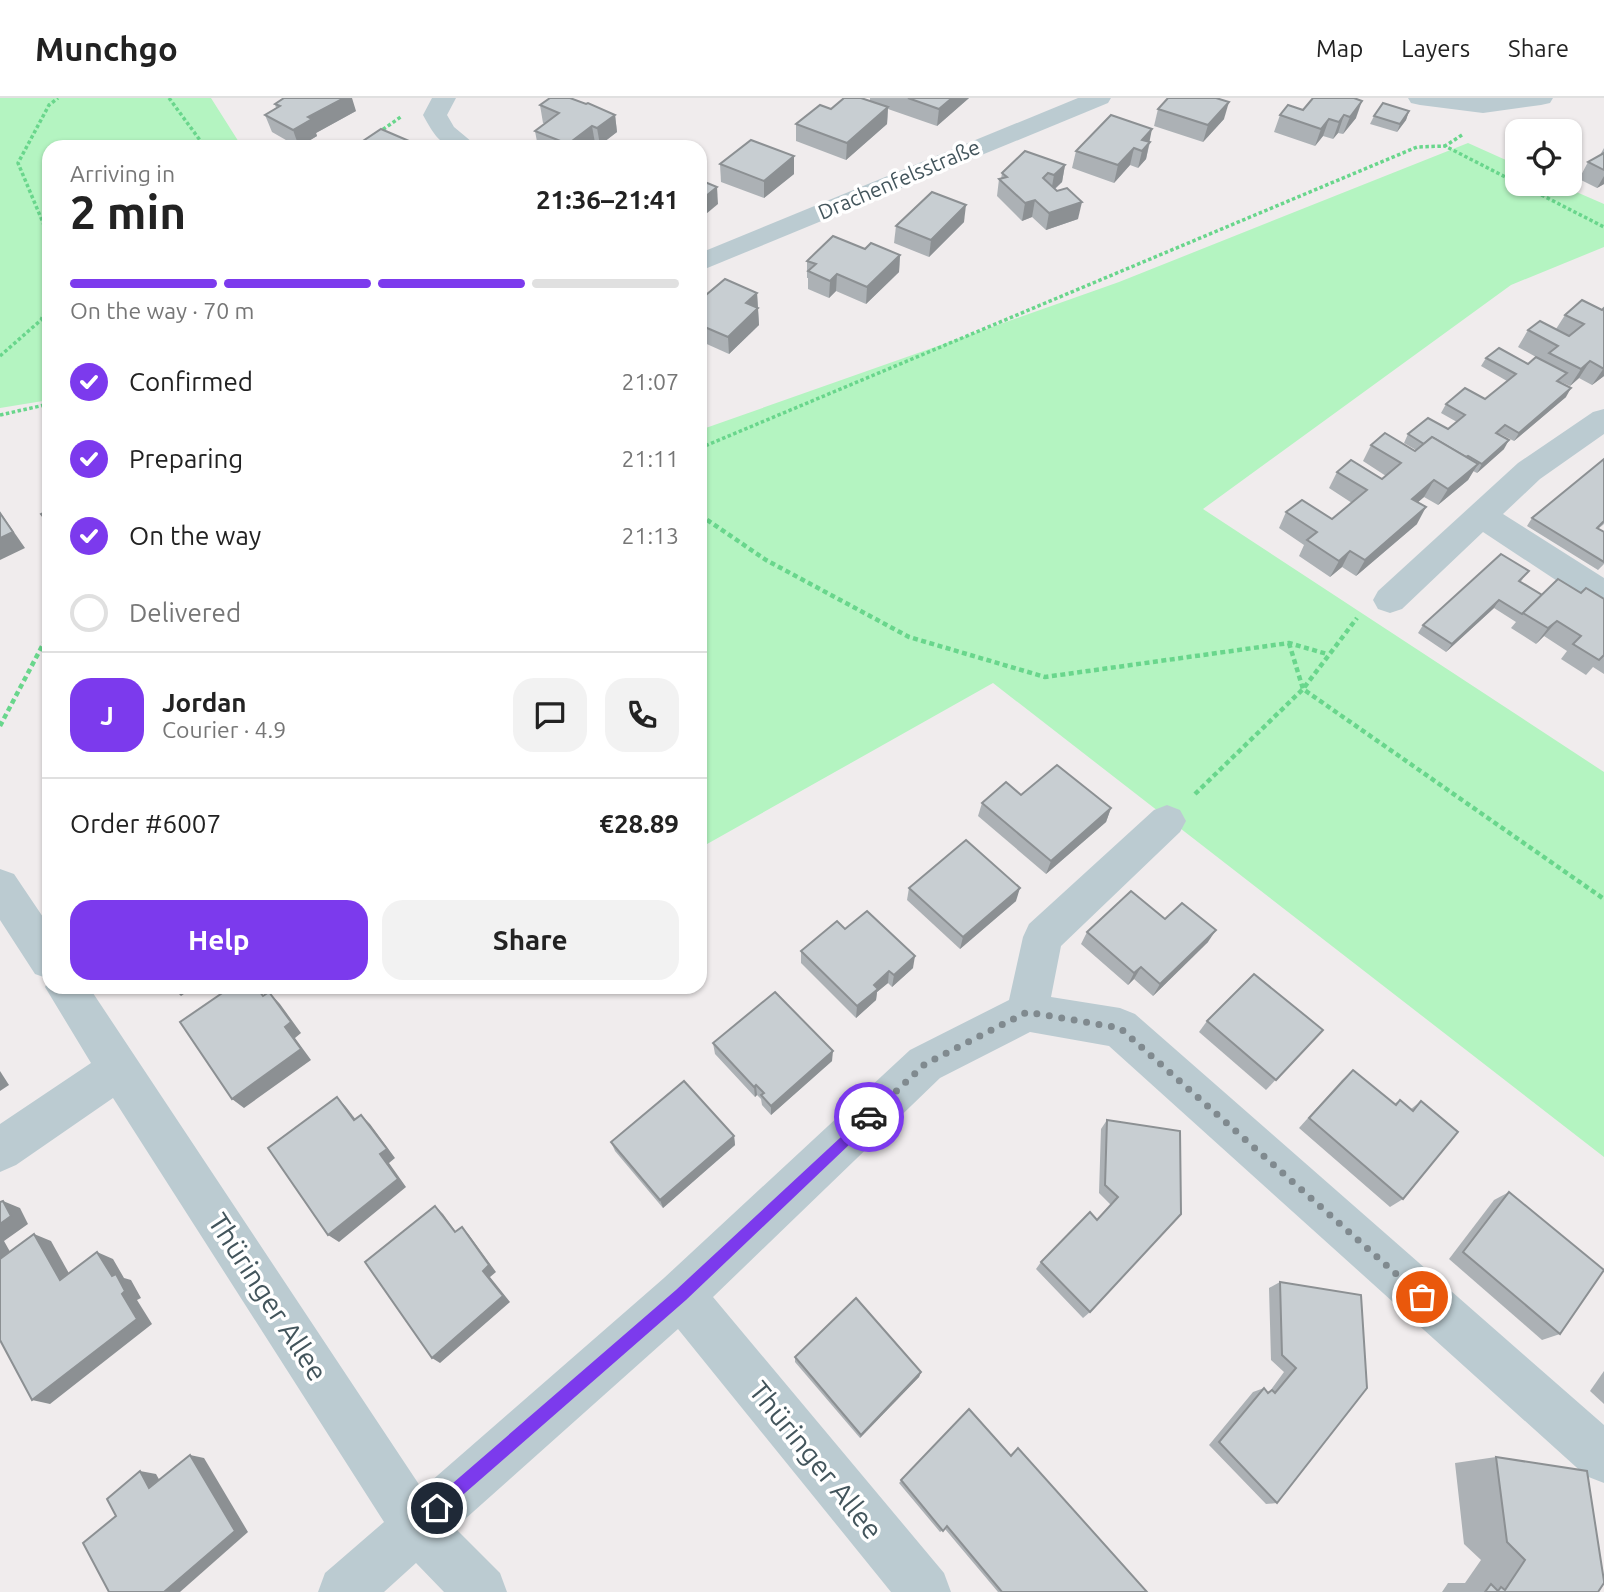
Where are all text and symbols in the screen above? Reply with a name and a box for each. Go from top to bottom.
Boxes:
text: Munchgo [35,30,178,67]
text: Map [1316,35,1363,62]
text: Layers [1401,35,1470,62]
text: Share [1508,35,1569,62]
map controls [1505,119,1582,196]
button: locate [1505,119,1582,196]
street label: Drachenfelsstraße [814,134,983,224]
text: Arriving in [70,161,175,186]
text: 21:36–21:41 [536,185,679,214]
text: 2 min [70,186,186,238]
text: On the way · 70 m [70,298,254,323]
icon: check [70,363,108,401]
text: Confirmed [129,367,253,396]
text: 21:07 [621,369,679,394]
icon: check [70,440,108,478]
text: Preparing [129,444,243,473]
text: 21:11 [621,446,679,471]
icon: check [70,517,108,555]
text: On the way [129,521,261,550]
text: 21:13 [621,523,679,548]
text: Delivered [129,598,241,627]
button: chat [513,678,587,752]
button: phone [605,678,679,752]
text: Jordan [162,688,247,717]
text: J [100,701,114,730]
text: Courier · 4.9 [162,717,286,742]
text: Order #6007 [70,809,221,838]
text: €28.89 [599,809,679,838]
button: Help [70,900,368,980]
button: Share [382,900,679,980]
courier [834,1082,904,1152]
icon: car [850,1098,888,1136]
street label: Thüringer Allee [203,1207,334,1386]
pin [1392,1267,1452,1327]
icon: bag [1403,1278,1441,1316]
street label: Thüringer Allee [744,1375,889,1545]
pin [407,1478,467,1538]
icon: home [418,1489,456,1527]

